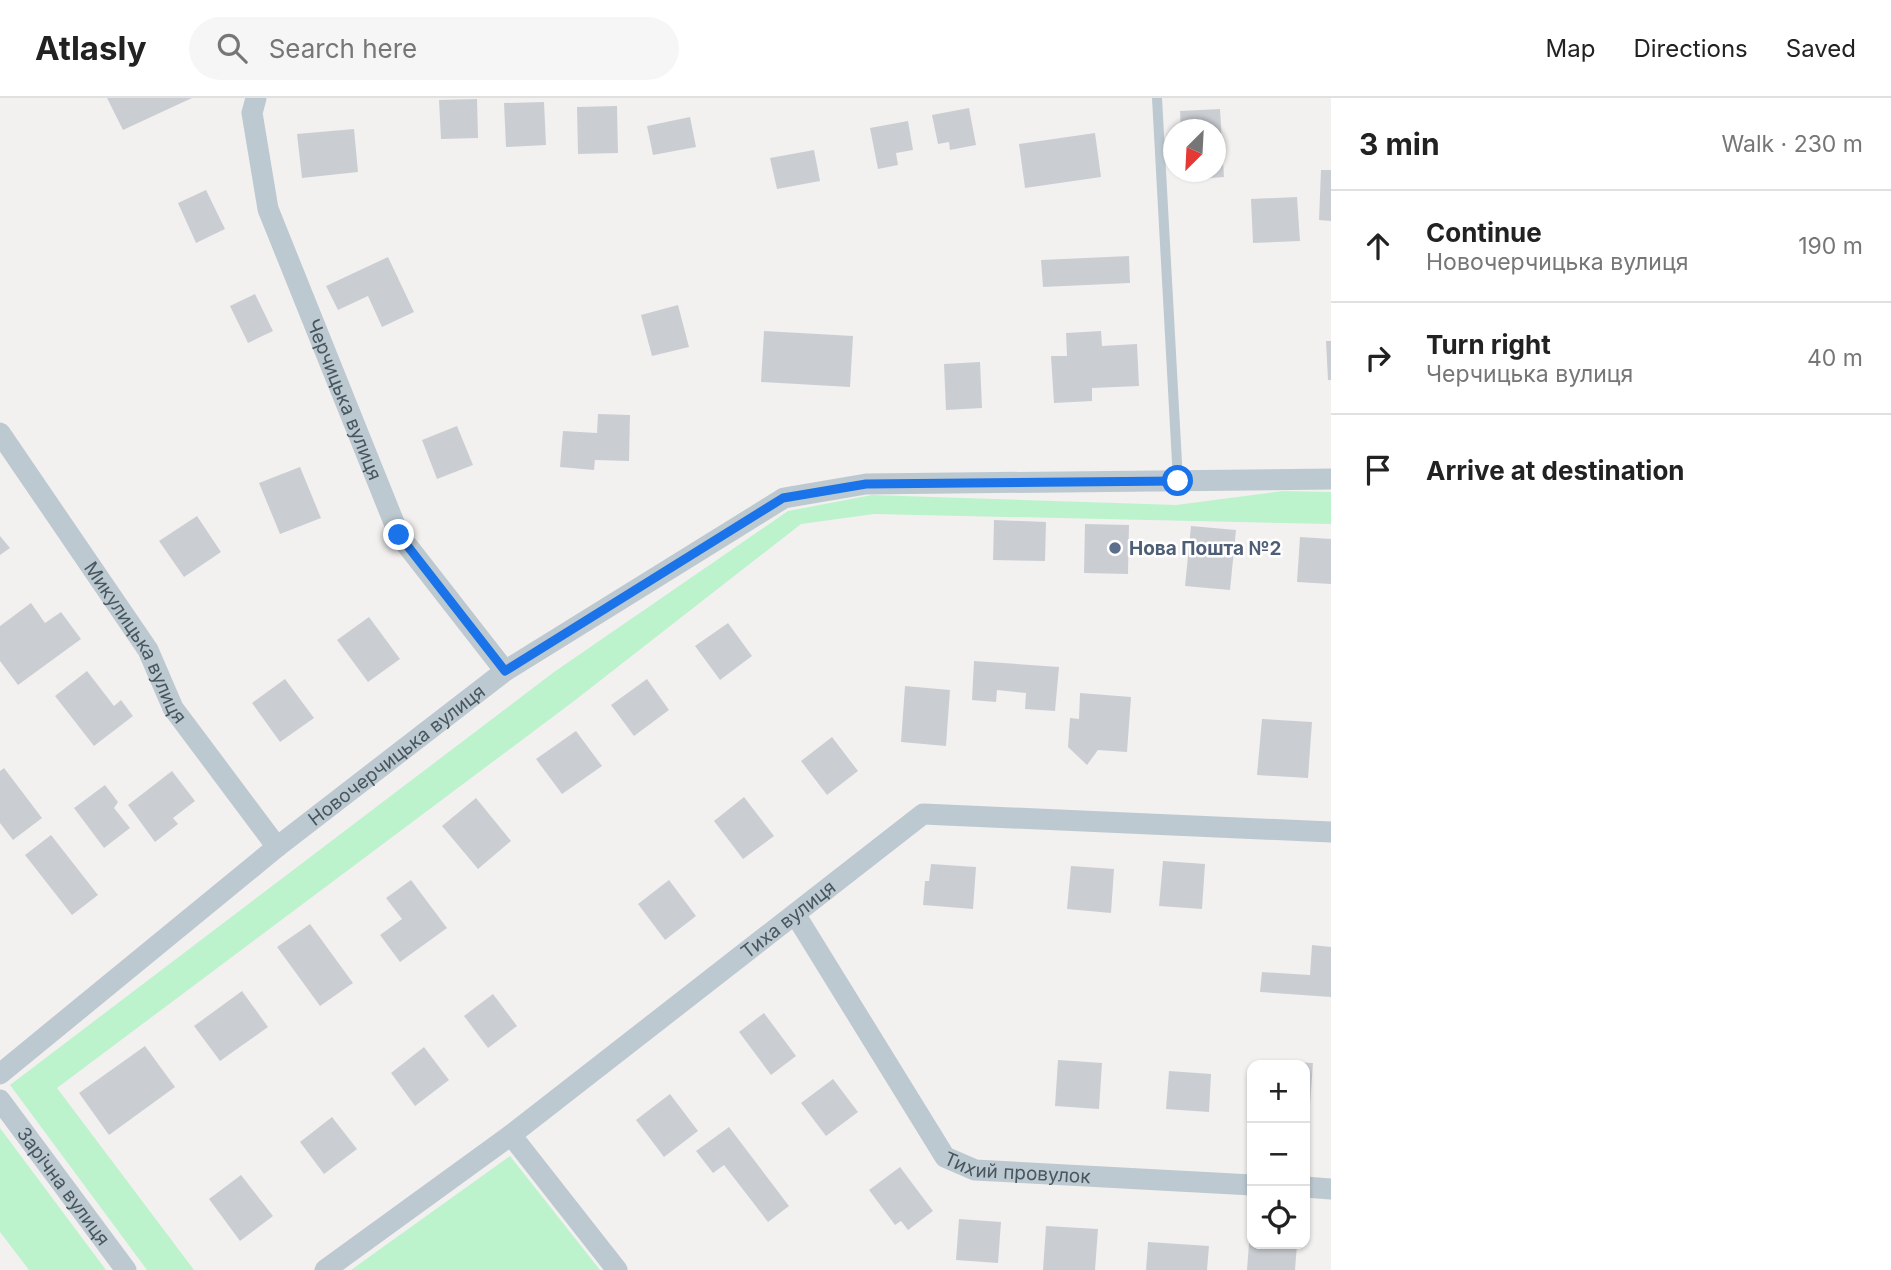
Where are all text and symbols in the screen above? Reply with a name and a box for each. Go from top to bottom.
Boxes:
search box [189,17,679,80]
text: Atlasly [35,28,147,68]
icon: search [213,29,251,67]
text: Search here [269,33,417,64]
text: Map [1546,34,1595,63]
text: Directions [1633,34,1748,63]
text: Saved [1786,34,1856,63]
north arrow [1163,119,1226,182]
text: 3 min [1359,126,1440,162]
text: Walk · 230 m [1721,130,1863,158]
text: Continue [1426,217,1542,248]
icon: ahead [1359,227,1397,265]
text: 190 m [1798,232,1863,260]
text: Новочерчицька вулиця [1426,248,1688,276]
street label: Черчицька вулиця [302,316,387,483]
text: Turn right [1426,329,1551,360]
icon: right [1359,339,1397,377]
text: 40 m [1807,344,1863,372]
text: Черчицька вулиця [1426,360,1633,388]
icon: arrive [1359,451,1397,489]
text: Arrive at destination [1426,455,1685,486]
route start [1162,465,1193,496]
route end [383,519,414,550]
place label: Нова Пошта №2 [1129,537,1281,560]
marker: Нова Пошта №2 [1107,540,1123,556]
street label: Микулицька вулиця [80,557,192,728]
street label: Новочерчицька вулиця [304,679,489,830]
street label: Тиха вулиця [736,875,840,963]
map controls [1247,1060,1310,1249]
button: + [1247,1060,1310,1123]
street label: Зарічна вулиця [12,1122,115,1250]
button: − [1247,1123,1310,1186]
street label: Тихий провулок [941,1147,1092,1188]
button: locate [1247,1186,1310,1249]

